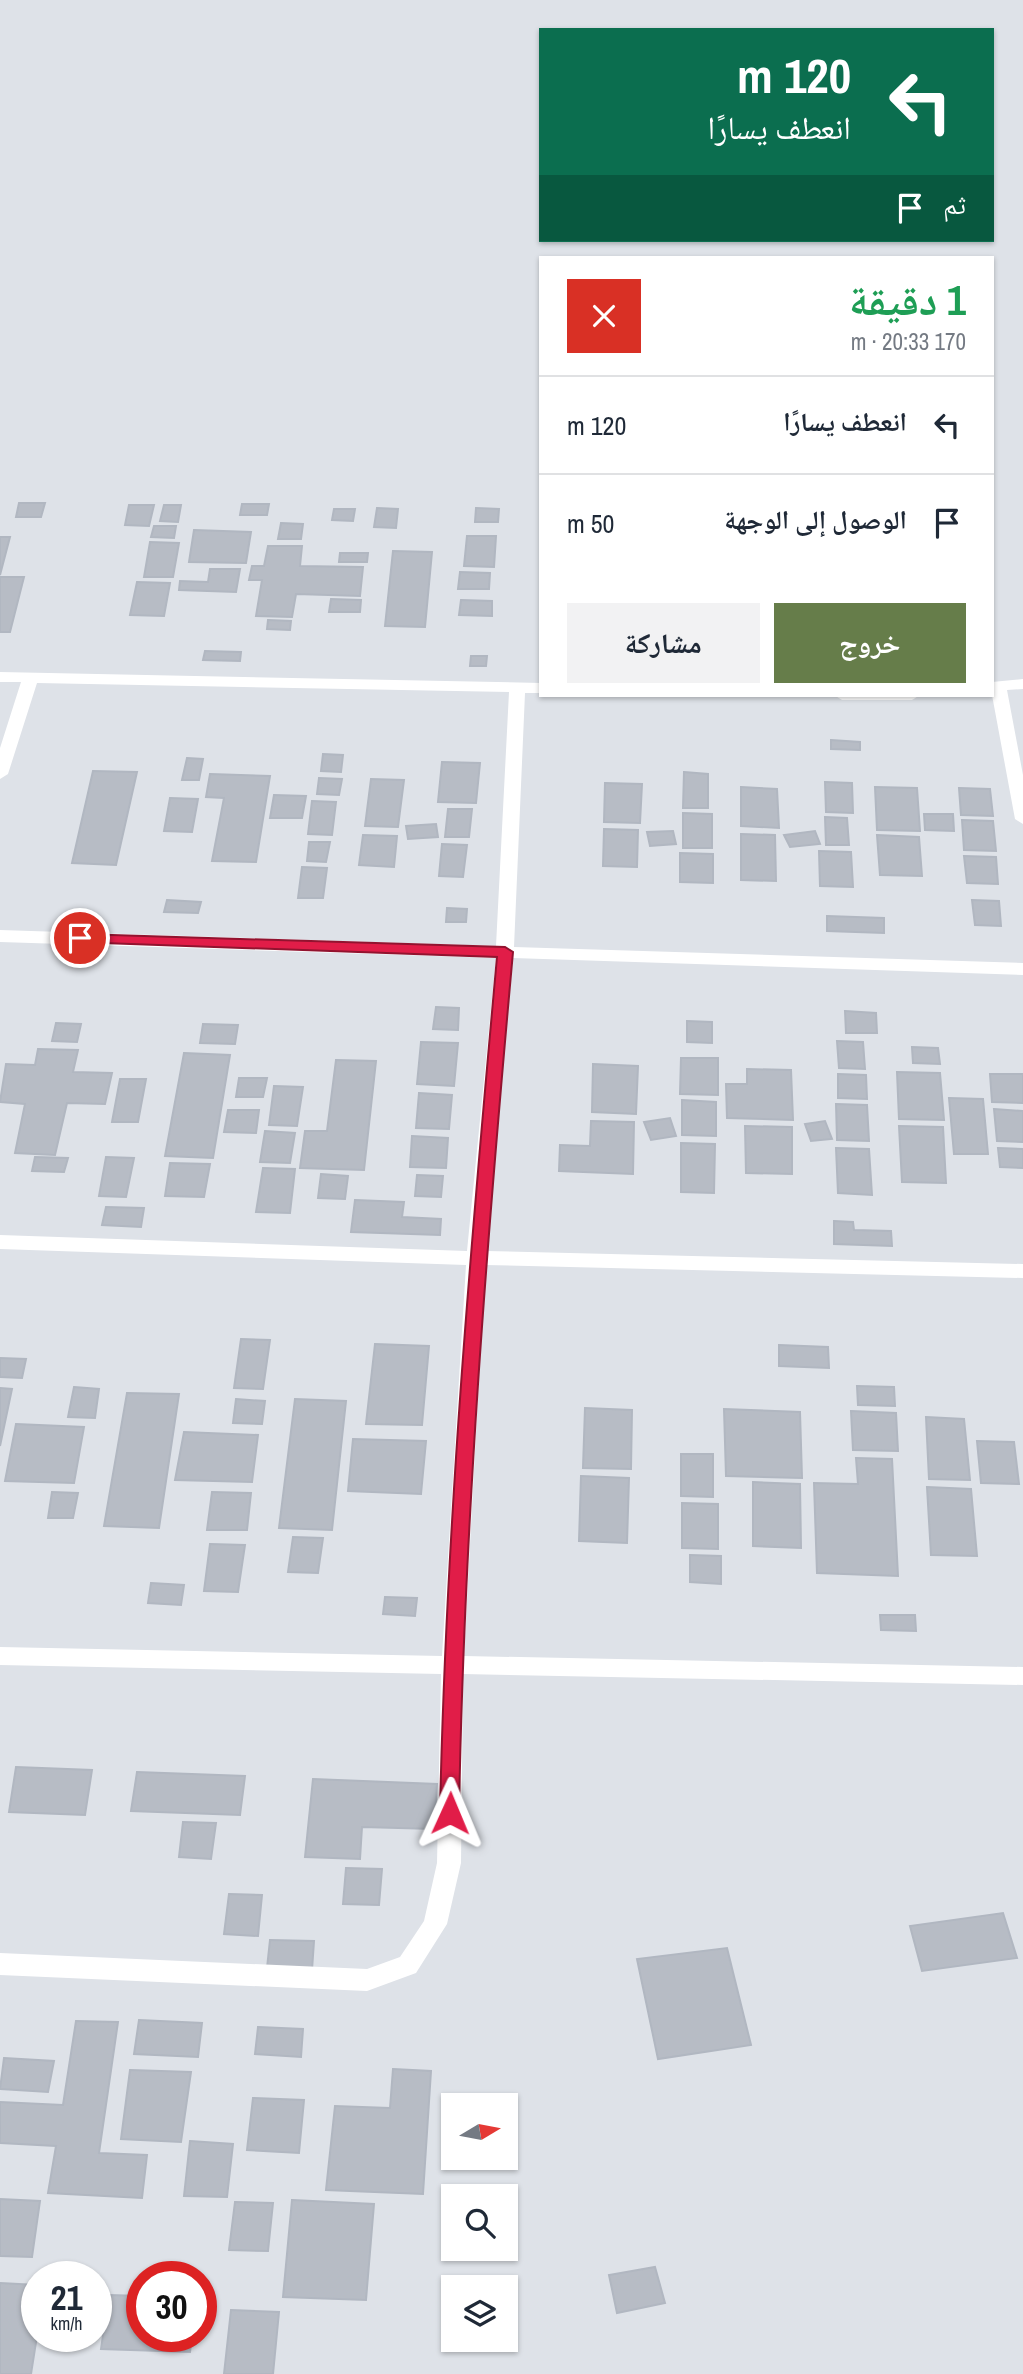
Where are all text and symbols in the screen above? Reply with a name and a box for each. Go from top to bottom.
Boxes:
text: 120 m [737,42,851,108]
icon: left [875,56,966,147]
text: انعطف يسارًا [708,106,851,149]
text: ثم [943,187,966,222]
icon: arrive [891,189,929,227]
text: 1 دقيقة [849,272,966,328]
button: close [567,279,641,353]
text: 170 m · 20:33 [851,326,966,357]
text: انعطف يسارًا [783,404,907,439]
icon: left [928,406,966,444]
text: 120 m [567,408,626,443]
text: الوصول إلى الوجهة [724,502,907,537]
icon: arrive [928,504,966,542]
text: 50 m [567,506,614,541]
button: مشاركة [567,603,760,683]
button: خروج [774,603,966,683]
pin [50,908,110,968]
icon: arrive [61,919,99,957]
position arrow [413,1776,487,1850]
north arrow [441,2093,518,2170]
map controls [441,2093,518,2352]
button: search [441,2184,518,2261]
speed limit sign: 30 [126,2261,217,2352]
text: 21 [51,2274,82,2321]
button: layers [441,2275,518,2352]
text: km/h [51,2311,83,2336]

